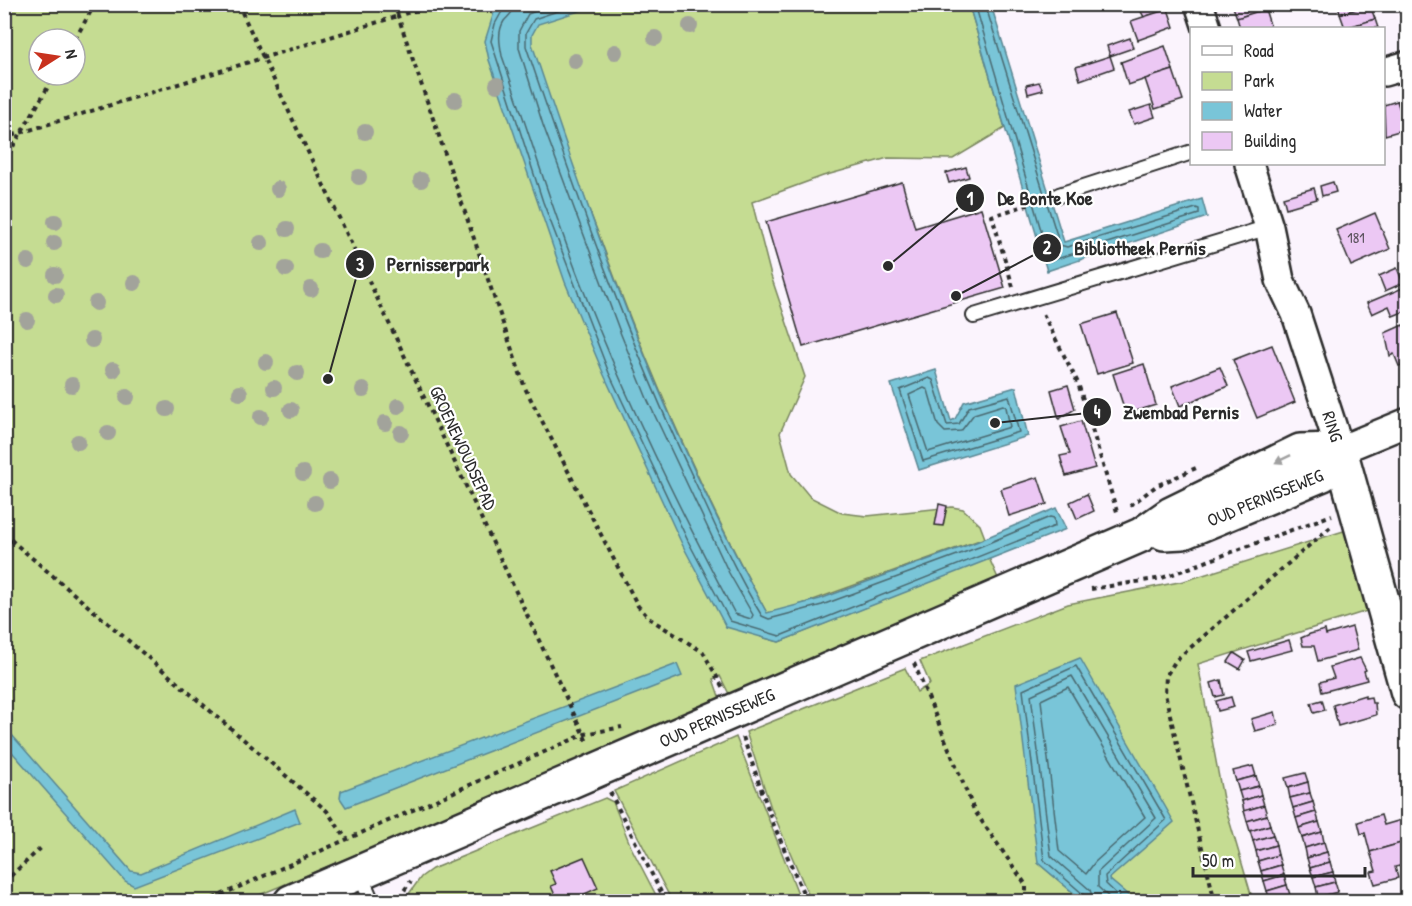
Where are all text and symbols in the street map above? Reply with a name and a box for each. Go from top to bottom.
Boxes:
north arrow [27,27,87,87]
legend [1190,27,1385,165]
text: Road [1244,38,1274,63]
text: N [60,47,83,61]
text: Park [1244,68,1275,93]
text: Water [1244,98,1282,123]
text: Building [1244,128,1296,153]
callout: De Bonte Koe [955,179,1104,217]
text: De Bonte Koe [997,184,1093,211]
text: 1 [967,186,974,211]
house number: 181 [1347,227,1365,248]
callout: Bibliotheek Pernis [1032,229,1218,267]
text: Bibliotheek Pernis [1074,234,1206,261]
text: 2 [1043,235,1052,260]
callout: Pernisserpark [345,245,501,283]
text: Pernisserpark [387,250,490,278]
text: 3 [356,252,364,277]
street label: GROENEWOUDSEPAD [424,382,503,514]
callout: Zwembad Pernis [1082,393,1251,431]
text: Zwembad Pernis [1123,398,1239,425]
text: 4 [1094,399,1101,424]
street label: RING [1316,408,1350,445]
one-way arrow [1275,455,1292,464]
street label: OUD PERNISSEWEG [1203,462,1327,533]
street label: OUD PERNISSEWEG [655,682,779,754]
scale bar [1193,840,1366,878]
text: 50 m [1202,848,1234,873]

